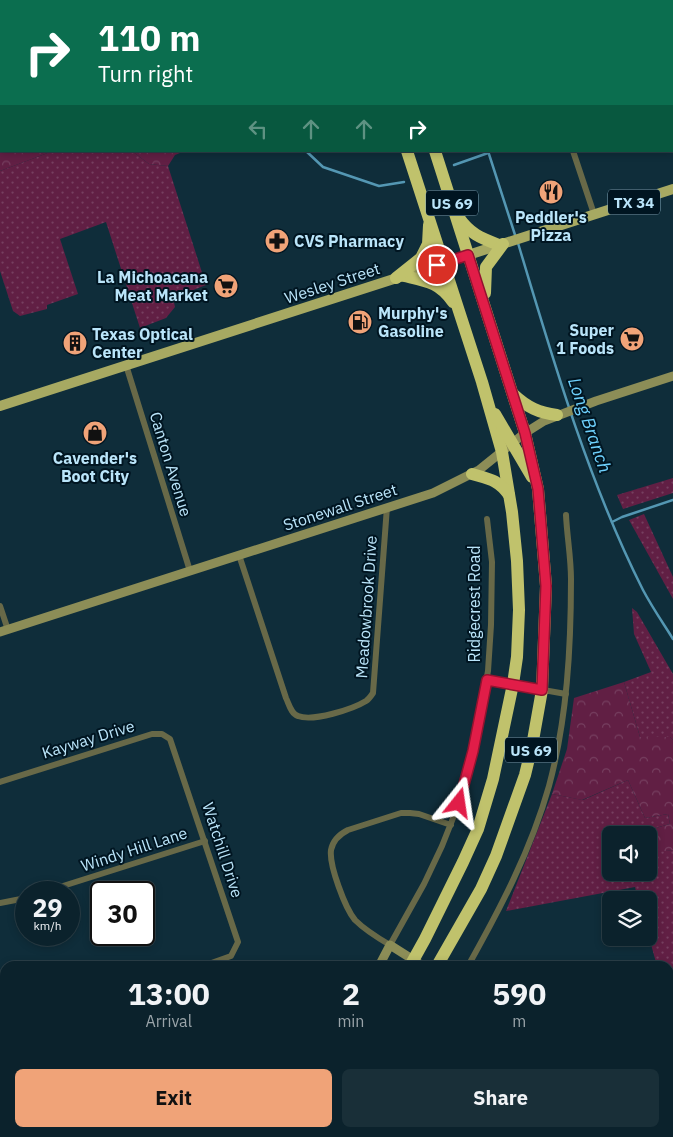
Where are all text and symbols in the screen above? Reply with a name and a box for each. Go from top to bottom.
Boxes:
text: 110 m [98,15,201,61]
icon: right [15,20,80,85]
text: Turn right [98,59,193,88]
icon: left [244,115,272,143]
icon: ahead [297,115,325,143]
icon: ahead [350,115,378,143]
icon: right [403,115,431,143]
restaurant icon: Peddler's Pizza [538,179,564,205]
road number: US 69 [426,190,478,216]
road number: TX 34 [608,190,660,214]
place label: Peddler's Pizza [515,207,587,245]
pharmacy icon: CVS Pharmacy [264,228,290,254]
place label: CVS Pharmacy [294,231,404,251]
pin [416,244,458,286]
icon: arrive [423,251,451,279]
street label: Wesley Street [282,258,382,308]
place label: La Michoacana Meat Market [97,267,208,305]
supermarket icon: La Michoacana Meat Market [213,273,239,299]
place label: Murphy's Gasoline [378,303,447,341]
fuel station icon: Murphy's Gasoline [347,309,373,335]
place label: Super 1 Foods [556,320,615,358]
place label: Texas Optical Center [92,324,193,362]
supermarket icon: Super 1 Foods [619,326,645,352]
building icon: Texas Optical Center [62,330,88,356]
water label: Long Branch [563,374,617,476]
street label: Canton Avenue [146,409,196,519]
shop icon: Cavender's Boot City [82,420,108,446]
place label: Cavender's Boot City [53,448,137,486]
street label: Stonewall Street [281,479,399,535]
street label: Meadowbrook Drive [351,535,381,679]
street label: Ridgecrest Road [464,545,484,663]
street label: Kayway Drive [39,715,137,763]
road number: US 69 [505,738,557,762]
position arrow [432,776,484,828]
street label: Watchill Drive [198,800,248,900]
street label: Windy Hill Lane [78,822,190,876]
map controls [602,826,657,946]
button: sound [602,826,657,881]
speed limit sign: 30 [90,881,155,946]
text: 29 [32,891,63,924]
button: layers [602,891,657,946]
text: km/h [33,918,62,933]
text: 13:00 [128,974,210,1013]
text: 2 [342,974,360,1013]
text: 590 [492,974,546,1013]
text: Arrival [145,1011,192,1031]
text: min [337,1011,364,1031]
text: m [512,1011,526,1031]
button: Exit [15,1069,332,1127]
button: Share [342,1069,659,1127]

